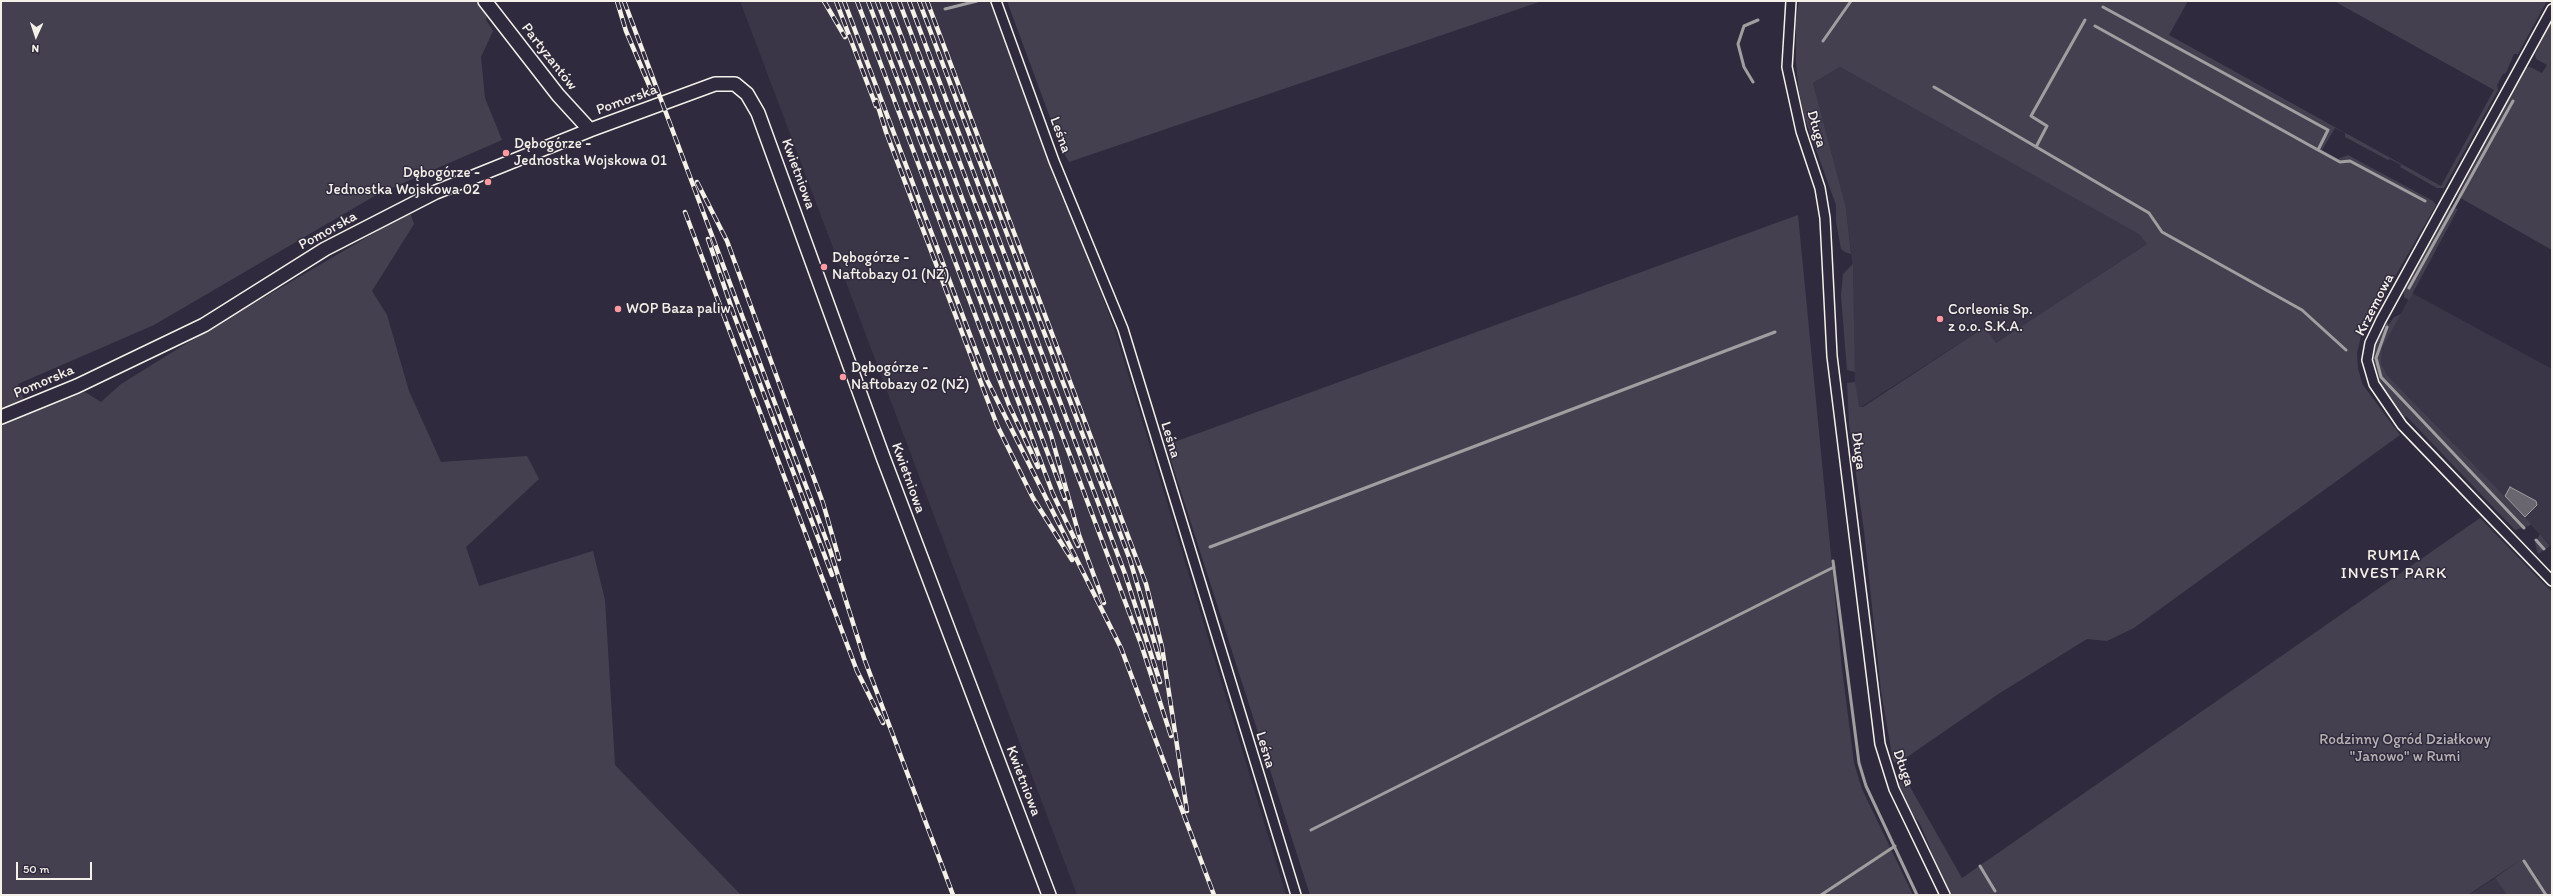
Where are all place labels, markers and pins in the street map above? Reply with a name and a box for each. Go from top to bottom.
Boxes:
place label: Dębogórze - Jednostka Wojskowa 01 [514,135,667,170]
marker: Dębogórze - Jednostka Wojskowa 01 [501,148,511,158]
place label: Dębogórze - Jednostka Wojskowa 02 [326,164,480,199]
marker: Dębogórze - Jednostka Wojskowa 02 [483,177,493,187]
place label: Dębogórze - Naftobazy 01 (NŻ) [832,249,949,284]
marker: Dębogórze - Naftobazy 01 (NŻ) [819,262,829,272]
place label: WOP Baza paliw [626,300,731,318]
place label: Corleonis Sp. z o.o. S.K.A. [1948,301,2033,336]
marker: WOP Baza paliw [613,304,623,314]
marker: Corleonis Sp. z o.o. S.K.A. [1935,314,1945,324]
place label: Dębogórze - Naftobazy 02 (NŻ) [851,359,969,394]
marker: Dębogórze - Naftobazy 02 (NŻ) [838,372,848,382]

